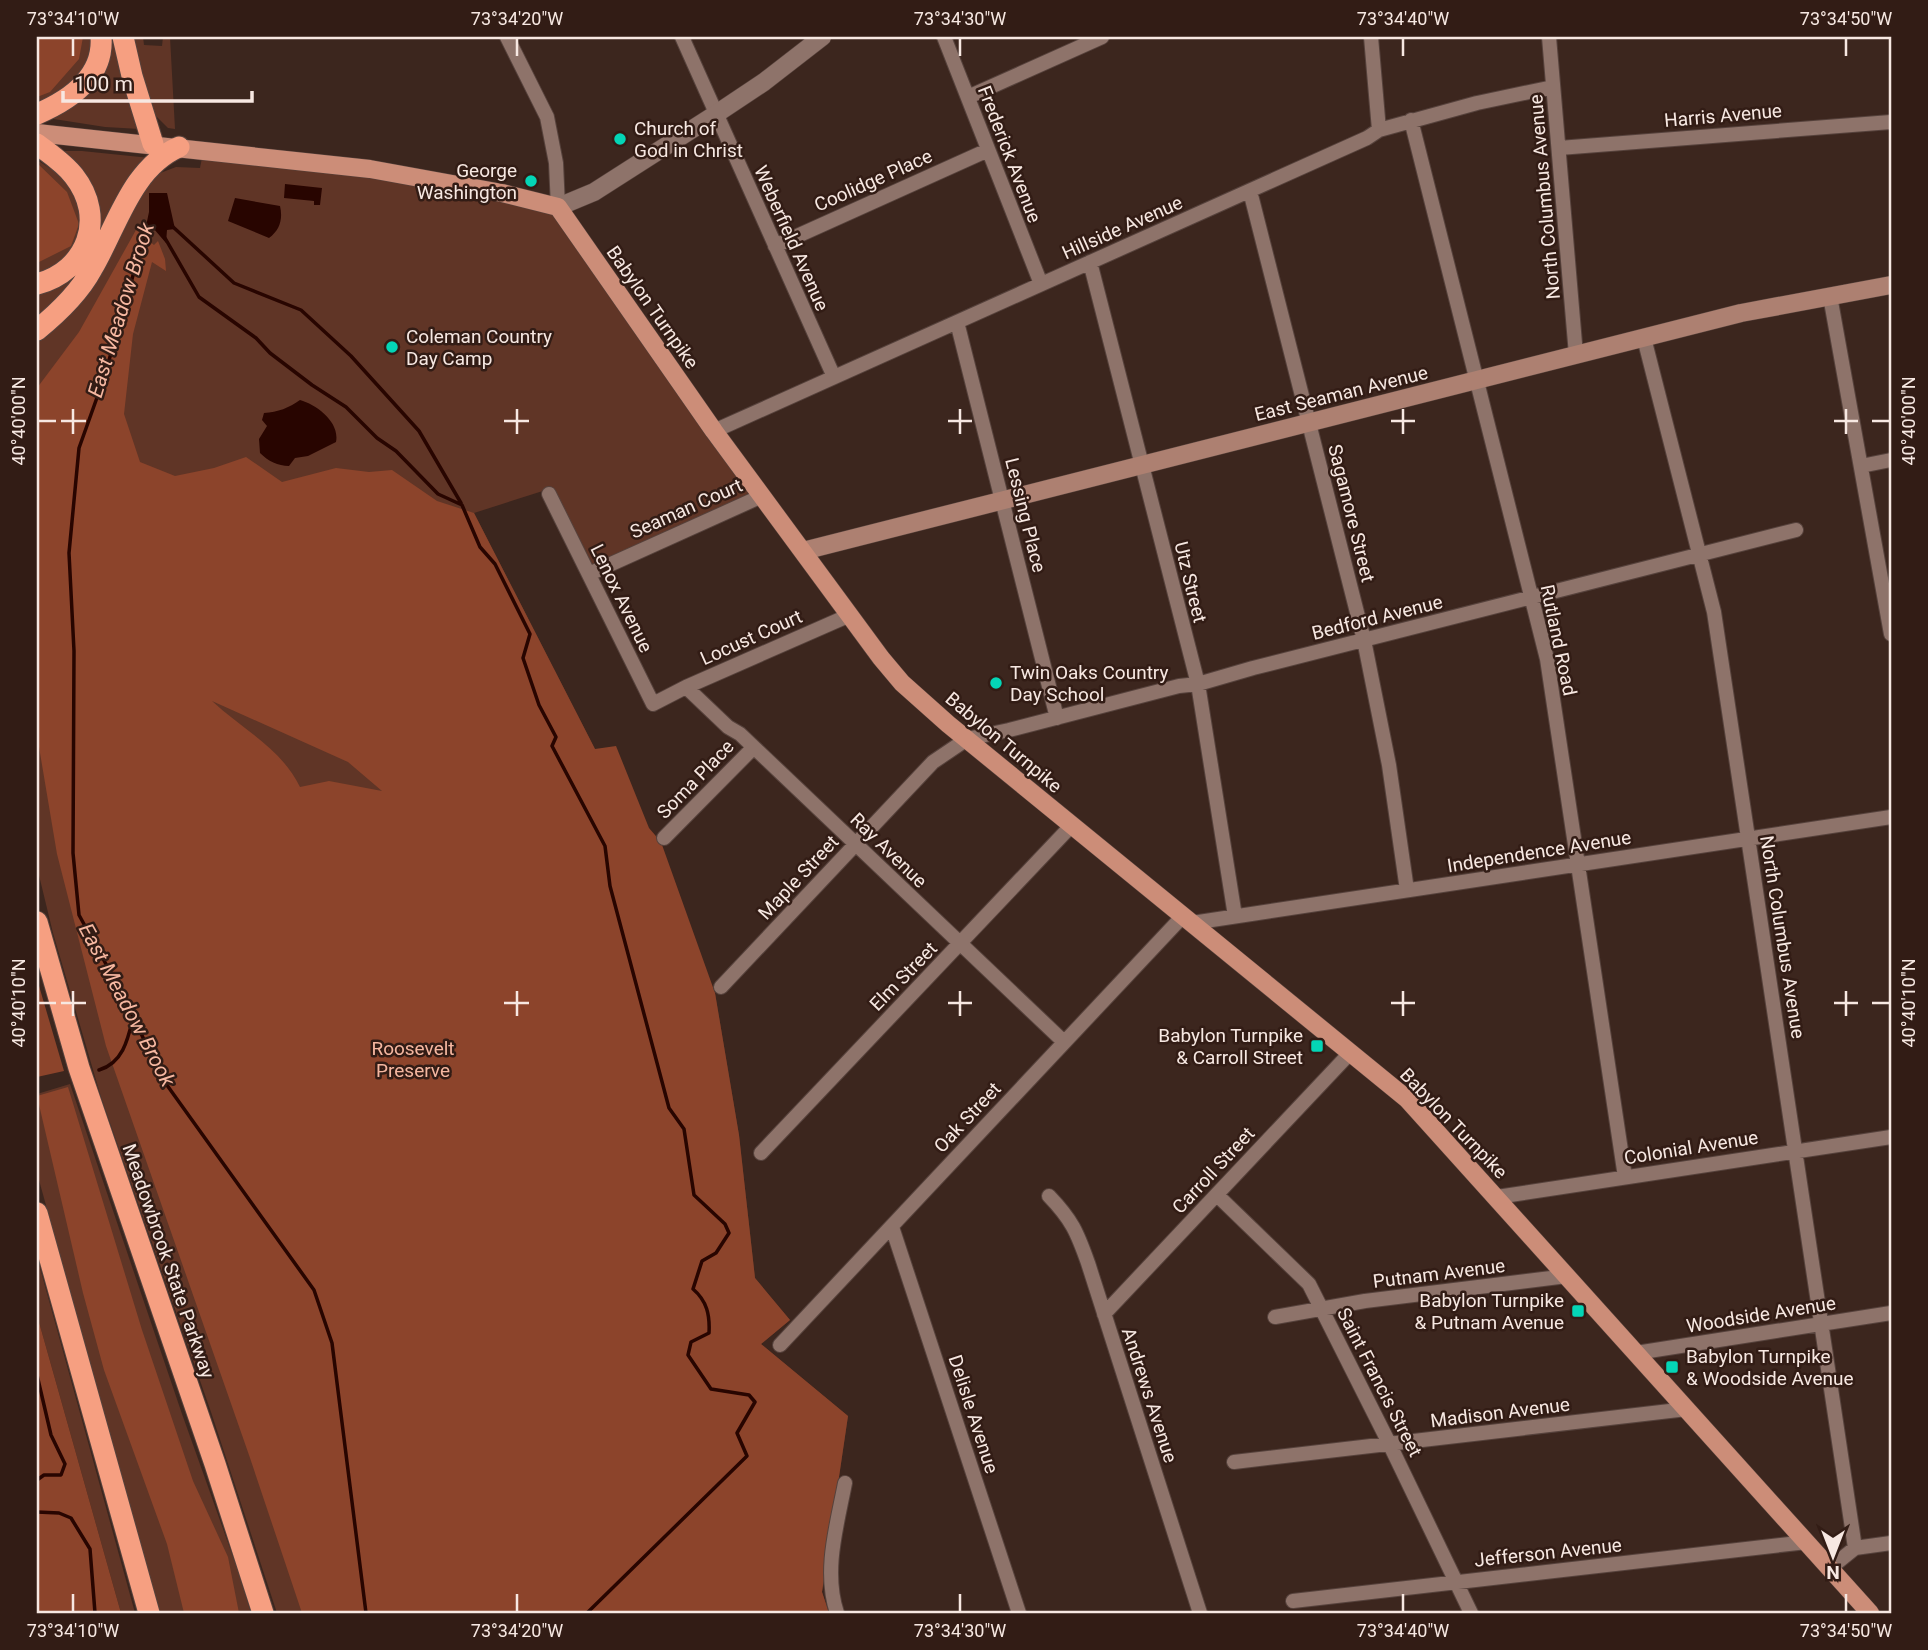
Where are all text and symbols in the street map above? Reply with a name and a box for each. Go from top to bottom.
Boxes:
text: 73°34'10"W [27,8,119,29]
text: 73°34'20"W [471,8,563,29]
text: 73°34'30"W [914,8,1006,29]
text: 73°34'40"W [1357,8,1449,29]
text: 73°34'50"W [1800,8,1892,29]
scale bar [63,60,252,104]
text: 100 m [74,72,133,96]
street label: Frederick Avenue [973,82,1046,226]
street label: North Columbus Avenue [1524,94,1565,300]
street label: Harris Avenue [1663,99,1783,132]
place label: Church of God in Christ [634,117,743,162]
marker: Church of God in Christ [612,131,628,147]
street label: Coolidge Place [811,144,936,217]
place label: George Washington [417,159,517,204]
street label: Weberfield Avenue [749,162,834,314]
marker: George Washington [523,173,539,189]
street label: Hillside Avenue [1058,191,1186,264]
water label: East Meadow Brook [83,219,159,400]
street label: Babylon Turnpike [602,241,704,373]
place label: Coleman Country Day Camp [406,325,552,370]
marker: Coleman Country Day Camp [384,339,400,355]
street label: East Seaman Avenue [1252,361,1430,426]
text: 40°40'00"N [8,376,29,466]
text: 40°40'00"N [1898,376,1919,466]
street label: Sagamore Street [1323,442,1380,584]
street label: Lessing Place [1000,455,1051,575]
street label: Seaman Court [626,473,746,544]
street label: Utz Street [1169,539,1212,625]
street label: Lenox Avenue [585,540,658,656]
street label: Rutland Road [1536,583,1581,698]
street label: Bedford Avenue [1309,590,1445,645]
street label: Locust Court [697,605,806,670]
place label: Twin Oaks Country Day School [1010,661,1168,706]
marker: Twin Oaks Country Day School [988,675,1004,691]
street label: Babylon Turnpike [941,687,1066,798]
street label: Soma Place [652,735,739,824]
street label: Ray Avenue [846,808,932,893]
street label: Independence Avenue [1446,826,1633,877]
street label: Maple Street [753,830,843,924]
street label: North Columbus Avenue [1755,834,1810,1040]
water label: East Meadow Brook [74,919,180,1091]
street label: Elm Street [865,937,942,1016]
text: 40°40'10"N [8,958,29,1048]
text: 40°40'10"N [1898,958,1919,1048]
place label: Babylon Turnpike & Carroll Street [1158,1024,1303,1069]
park label: Roosevelt Preserve [371,1037,455,1082]
marker: Babylon Turnpike & Carroll Street [1309,1038,1325,1054]
street label: Babylon Turnpike [1395,1063,1512,1183]
street label: Oak Street [929,1077,1006,1157]
street label: Carroll Street [1167,1122,1259,1219]
street label: Colonial Avenue [1622,1126,1760,1169]
street label: Meadowbrook State Parkway [118,1141,220,1381]
street label: Putnam Avenue [1372,1254,1506,1293]
place label: Babylon Turnpike & Putnam Avenue [1414,1289,1564,1334]
street label: Woodside Avenue [1685,1291,1837,1338]
marker: Babylon Turnpike & Putnam Avenue [1570,1303,1586,1319]
street label: Saint Francis Street [1332,1304,1427,1461]
street label: Andrews Avenue [1117,1325,1182,1466]
place label: Babylon Turnpike & Woodside Avenue [1686,1345,1854,1390]
street label: Delisle Avenue [944,1352,1003,1476]
marker: Babylon Turnpike & Woodside Avenue [1664,1359,1680,1375]
street label: Madison Avenue [1429,1393,1571,1432]
north arrow [1798,1520,1868,1590]
street label: Jefferson Avenue [1473,1533,1623,1572]
text: N [1826,1561,1840,1584]
text: 73°34'10"W [27,1620,119,1641]
text: 73°34'20"W [471,1620,563,1641]
text: 73°34'30"W [914,1620,1006,1641]
text: 73°34'40"W [1357,1620,1449,1641]
text: 73°34'50"W [1800,1620,1892,1641]

